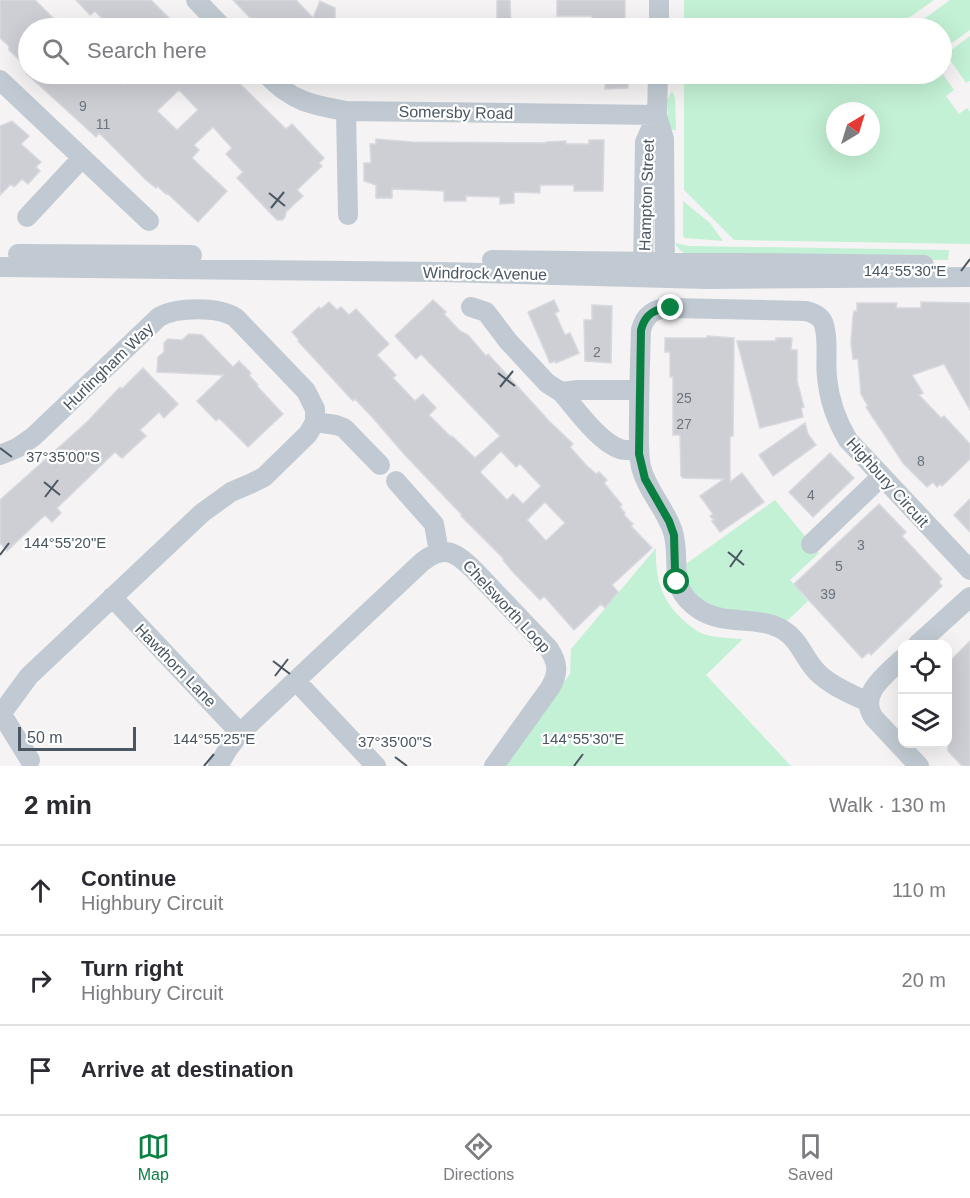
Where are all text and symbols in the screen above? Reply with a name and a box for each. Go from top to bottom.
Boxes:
search box [18,18,952,84]
icon: search [39,35,72,68]
text: Search here [87,38,207,63]
house number: 9 [79,98,87,114]
north arrow [826,102,880,156]
street label: Somersby Road [398,103,513,122]
house number: 11 [96,116,110,132]
street label: Hampton Street [636,138,657,251]
text: 144°55'30"E [864,262,946,279]
street label: Windrock Avenue [423,264,547,283]
route end [657,294,683,320]
street label: Hurlingham Way [60,319,157,413]
house number: 2 [593,344,601,360]
house number: 25 [676,390,692,406]
house number: 27 [676,416,692,432]
street label: Highbury Circuit [843,434,932,531]
text: 37°35'00"S [26,448,100,465]
house number: 8 [917,453,925,469]
house number: 4 [807,487,815,503]
text: 144°55'20"E [24,534,106,551]
house number: 3 [857,537,865,553]
street label: Chelsworth Loop [459,557,554,656]
house number: 5 [835,558,843,574]
route start [663,568,689,594]
house number: 39 [820,586,836,602]
street label: Hawthorn Lane [132,620,220,710]
map controls [898,640,952,748]
button: locate [898,640,952,694]
button: layers [898,694,952,748]
scale bar [18,724,136,752]
text: 50 m [27,729,63,746]
text: 144°55'25"E [173,730,255,747]
text: 144°55'30"E [542,730,624,747]
text: 37°35'00"S [358,733,432,750]
text: 2 min [24,790,92,820]
text: Walk · 130 m [829,794,946,816]
text: Continue [81,866,176,891]
icon: ahead [24,874,57,907]
text: 110 m [892,879,946,901]
text: Highbury Circuit [81,892,223,914]
text: Turn right [81,956,183,981]
icon: right [24,964,57,997]
text: 20 m [902,969,946,991]
text: Highbury Circuit [81,982,223,1004]
icon: arrive [24,1054,57,1087]
text: Arrive at destination [81,1057,294,1082]
tab: Map [137,1130,170,1184]
tab: Directions [443,1130,514,1184]
tab: Saved [788,1130,833,1184]

